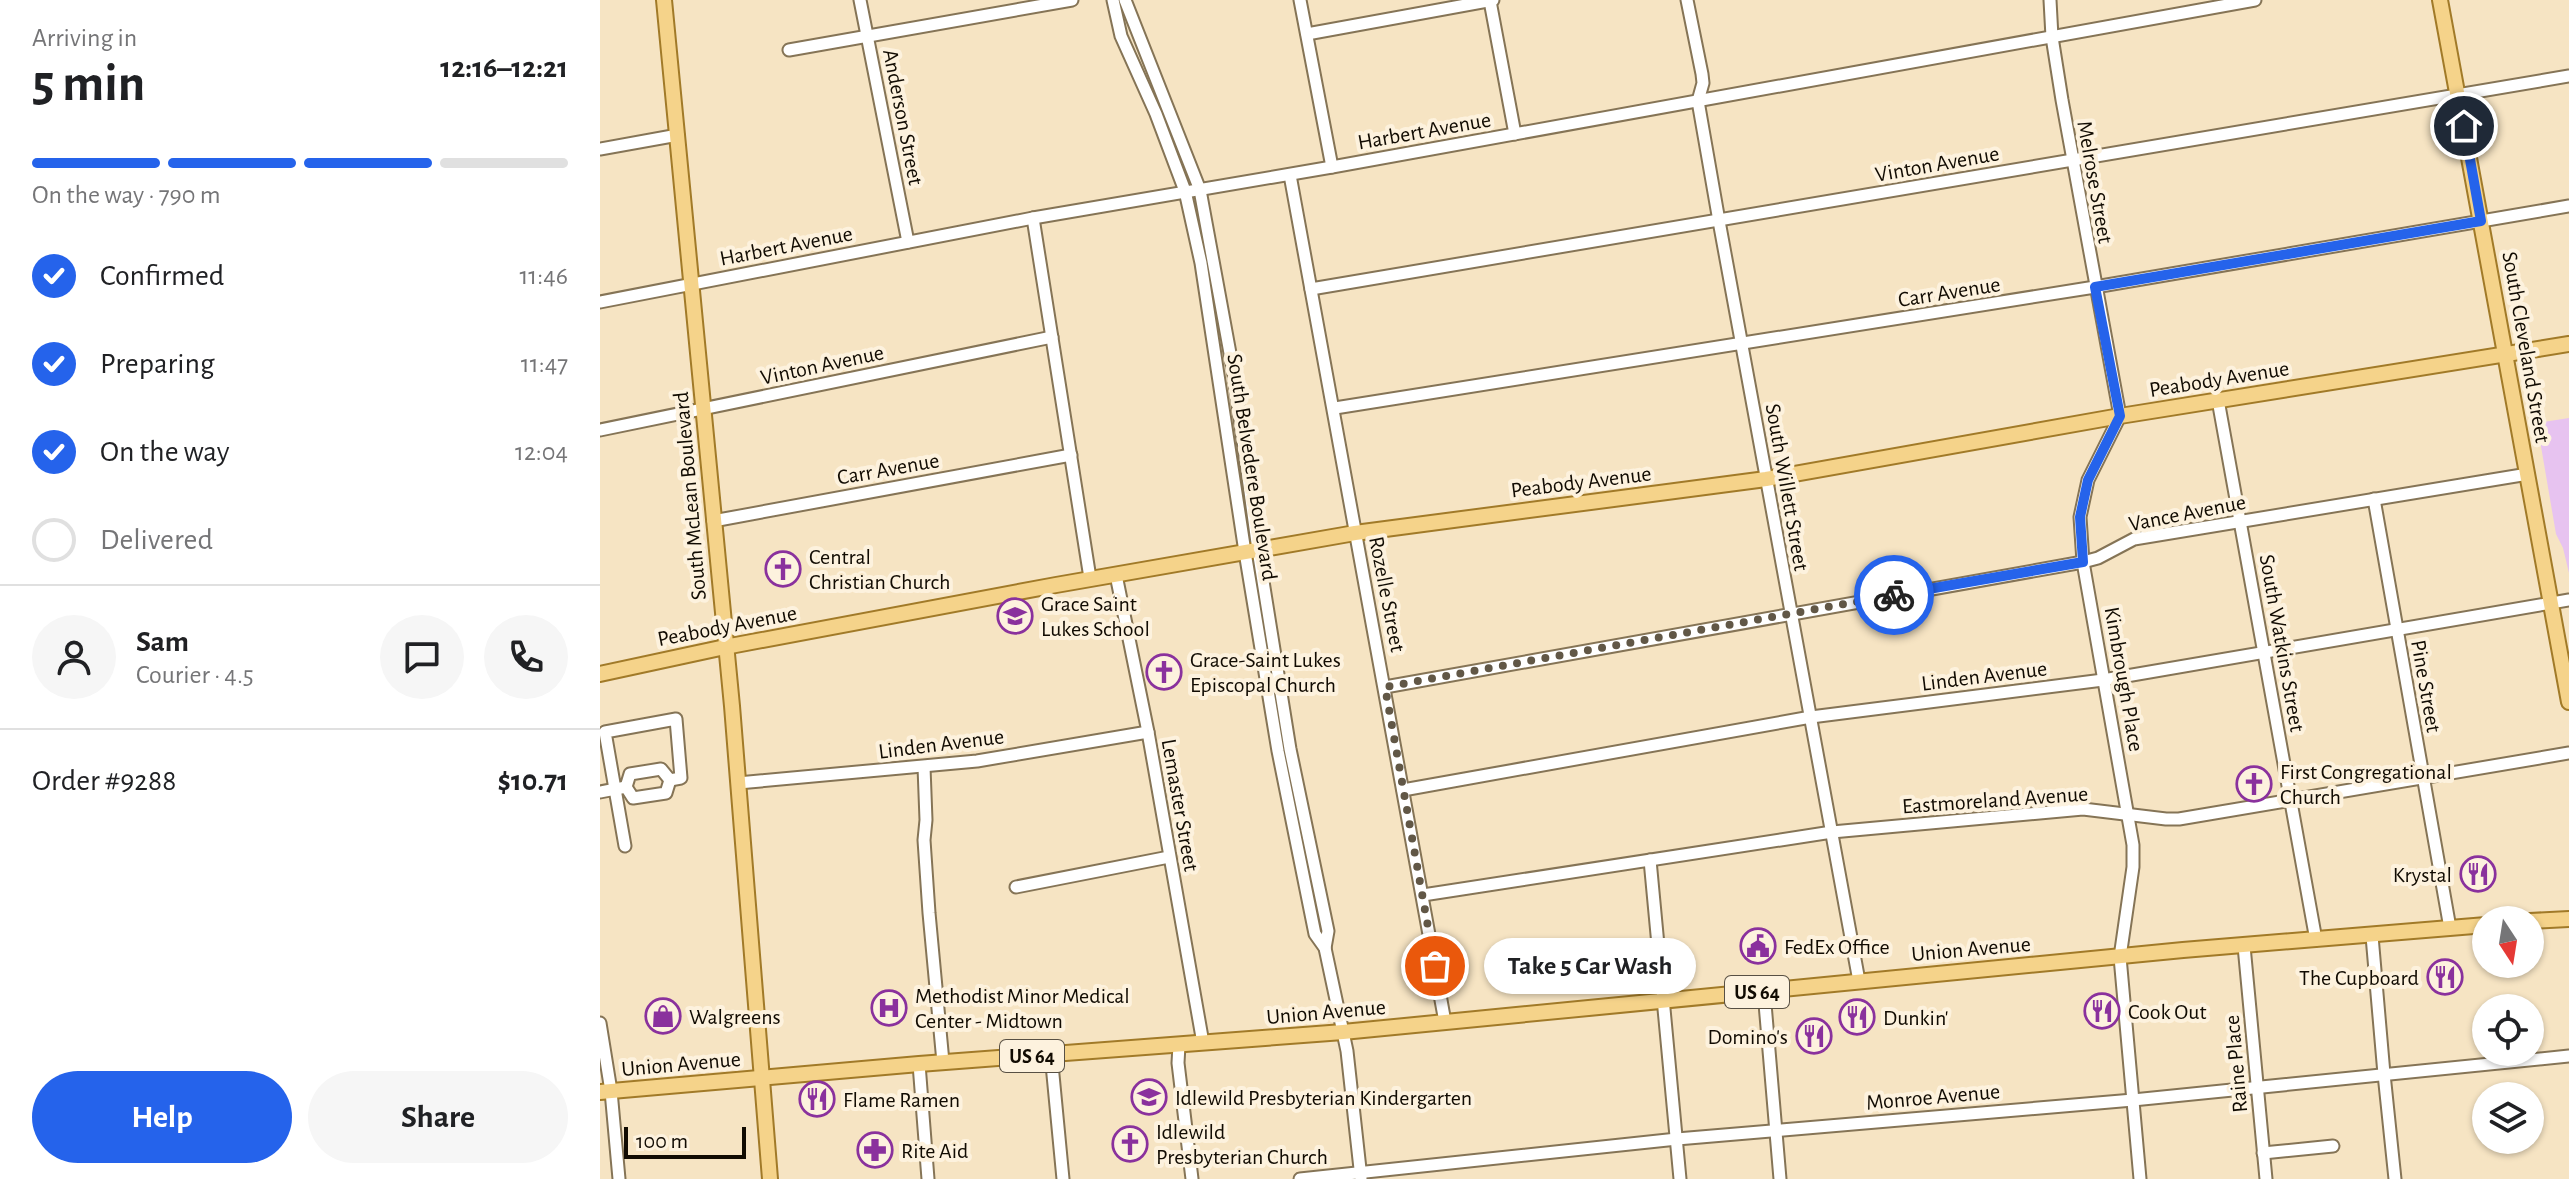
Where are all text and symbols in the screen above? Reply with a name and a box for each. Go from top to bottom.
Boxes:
text: Arriving in [32,25,137,51]
street label: Anderson Street [879,47,927,187]
text: 12:16–12:21 [440,53,568,83]
text: 5 min [32,58,145,110]
pin [2430,92,2498,160]
icon: home [2442,104,2486,148]
street label: Harbert Avenue [1356,108,1493,154]
street label: Melrose Street [2073,119,2117,245]
street label: Vinton Avenue [1873,142,2001,186]
text: On the way · 790 m [32,182,221,208]
street label: Harbert Avenue [718,222,855,270]
street label: South Cleveland Street [2498,250,2554,444]
icon: check [32,254,76,298]
text: Confirmed [100,261,224,291]
text: 11:46 [519,263,568,289]
street label: Carr Avenue [1896,273,2002,311]
street label: Vinton Avenue [759,341,886,389]
icon: check [32,342,76,386]
text: Preparing [100,349,215,379]
text: 11:47 [521,351,568,377]
street label: South Belvedere Boulevard [1223,352,1281,582]
street label: Peabody Avenue [2148,357,2291,401]
street label: South McLean Boulevard [670,391,710,601]
street label: South Willett Street [1761,402,1813,573]
icon: check [32,430,76,474]
text: On the way [100,437,229,467]
text: 12:04 [515,439,568,465]
street label: Carr Avenue [835,449,941,489]
street label: Peabody Avenue [1510,462,1653,502]
street label: Vance Avenue [2127,491,2248,535]
text: Delivered [100,525,213,555]
street label: Rozelle Street [1365,535,1409,654]
place label: Central Christian Church [809,546,950,593]
church icon: Central Christian Church [764,550,802,588]
street label: South Watkins Street [2256,553,2308,734]
courier [1854,555,1934,635]
icon: bike [1872,573,1916,617]
place label: Grace Saint Lukes School [1041,593,1150,640]
school or university icon: Grace Saint Lukes School [996,597,1034,635]
street label: Peabody Avenue [656,602,799,650]
street label: Kimbrough Place [2100,605,2148,753]
button: person [32,615,116,699]
button: chat [380,615,464,699]
button: phone [484,615,568,699]
text: Sam [136,627,189,657]
street label: Pine Street [2407,638,2445,734]
place label: Grace-Saint Lukes Episcopal Church [1190,649,1341,696]
church icon: Grace-Saint Lukes Episcopal Church [1145,653,1183,691]
street label: Linden Avenue [1920,657,2048,695]
text: Courier · 4.5 [136,662,254,688]
street label: Linden Avenue [877,725,1005,763]
street label: Lemaster Street [1158,737,1203,873]
place label: First Congregational Church [2280,761,2452,808]
church icon: First Congregational Church [2235,765,2273,803]
text: Order #9288 [32,766,176,796]
text: $10.71 [497,766,568,796]
street label: Eastmoreland Avenue [1901,783,2089,817]
restaurant icon: Krystal [2459,855,2497,893]
place label: Krystal [2393,864,2452,886]
north arrow [2472,906,2544,978]
map controls [2472,906,2544,1154]
public building icon: FedEx Office [1739,927,1777,965]
pin [1401,932,1469,1000]
street label: Union Avenue [1911,933,2032,965]
place label: FedEx Office [1784,936,1890,958]
callout: Take 5 Car Wash [1483,938,1695,994]
icon: bag [1413,944,1457,988]
text: Take 5 Car Wash [1508,953,1672,979]
restaurant icon: The Cupboard [2426,958,2464,996]
place label: The Cupboard [2299,967,2419,989]
road number: US 64 [1725,976,1789,1008]
place label: Methodist Minor Medical Center - Midtown [915,985,1130,1032]
hospital icon: Methodist Minor Medical Center - Midtown [870,989,908,1027]
restaurant icon: Cook Out [2083,992,2121,1030]
button: locate [2472,994,2544,1066]
street label: Union Avenue [1266,996,1387,1028]
shop icon: Walgreens [644,997,682,1035]
restaurant icon: Dunkin' [1838,998,1876,1036]
place label: Cook Out [2128,1001,2206,1023]
place label: Walgreens [689,1006,781,1028]
place label: Dunkin' [1883,1007,1949,1029]
street label: Raine Place [2221,1014,2251,1114]
restaurant icon: Domino's [1795,1017,1833,1055]
place label: Domino's [1708,1026,1788,1048]
road number: US 64 [1000,1040,1064,1072]
street label: Union Avenue [621,1048,742,1080]
button: Help [32,1071,292,1163]
button: Share [308,1071,568,1163]
school or university icon: Idlewild Presbyterian Kindergarten [1130,1078,1168,1116]
restaurant icon: Flame Ramen [798,1080,836,1118]
street label: Monroe Avenue [1865,1080,2001,1114]
button: layers [2472,1082,2544,1154]
place label: Idlewild Presbyterian Kindergarten [1175,1087,1472,1109]
place label: Flame Ramen [843,1089,960,1111]
place label: Idlewild Presbyterian Church [1156,1121,1328,1168]
scale bar [624,1123,746,1159]
church icon: Idlewild Presbyterian Church [1111,1125,1149,1163]
text: 100 m [636,1130,688,1152]
pharmacy icon: Rite Aid [856,1131,894,1169]
place label: Rite Aid [901,1140,968,1162]

